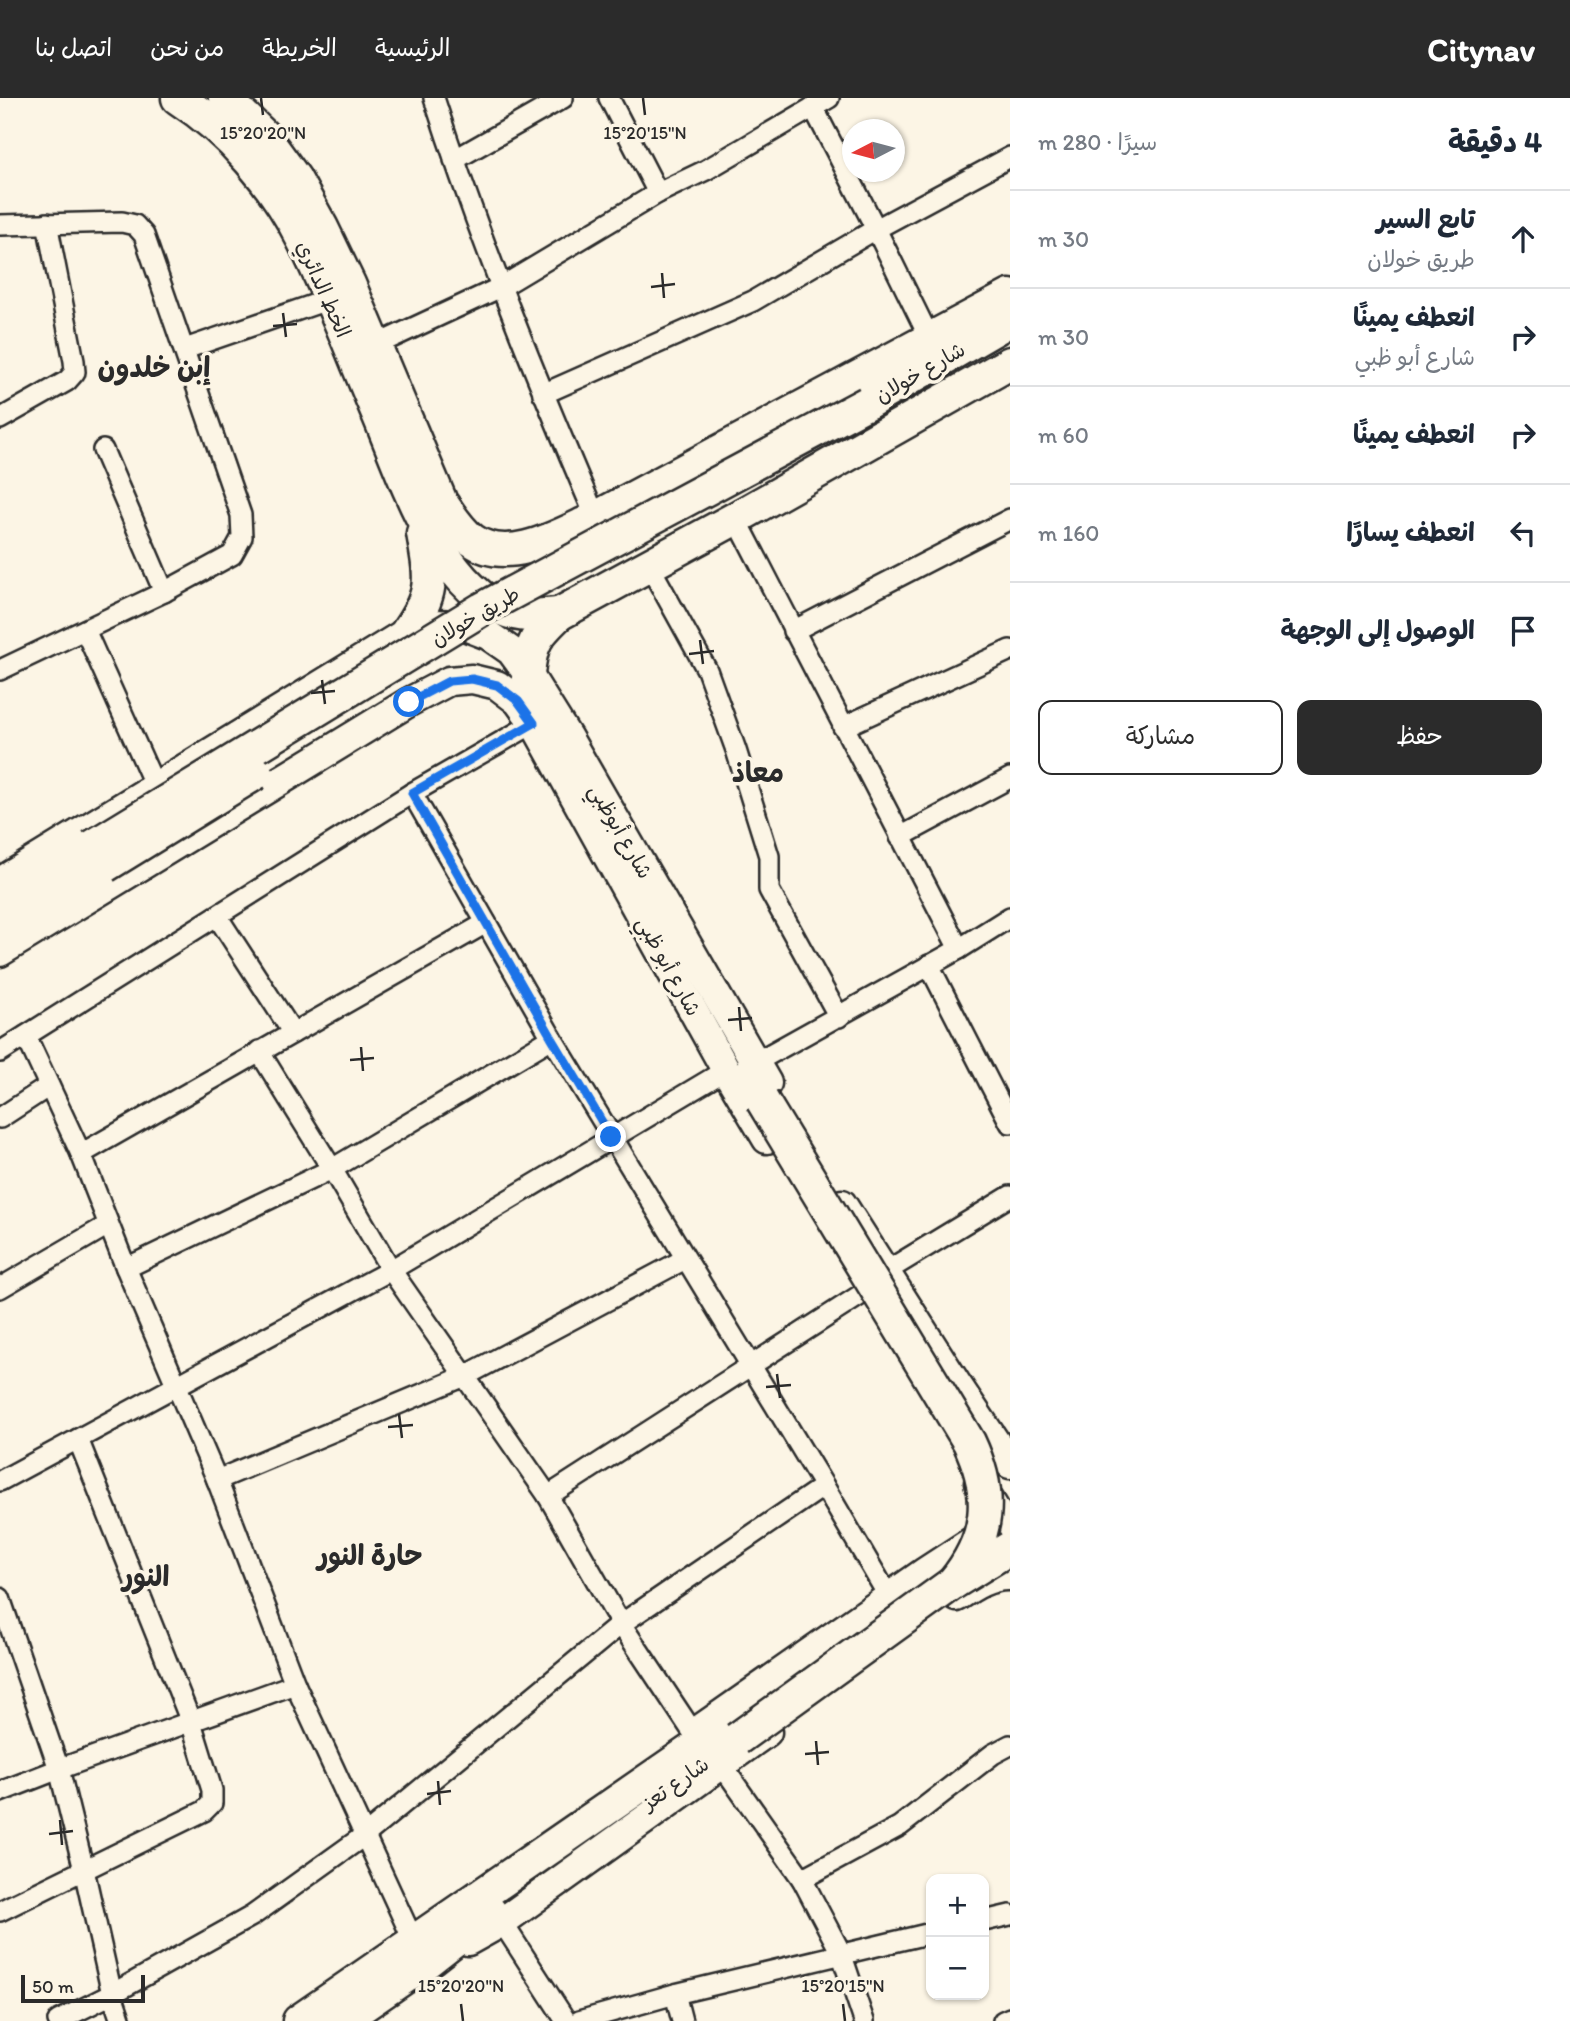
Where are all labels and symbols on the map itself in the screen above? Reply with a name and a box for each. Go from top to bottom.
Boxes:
north arrow [842,119,905,182]
text: 15°20'20"N [220,122,306,144]
text: 15°20'15"N [603,122,687,144]
street label: الخط الدائري [289,237,356,343]
street label: شارع خولان [871,336,971,410]
district label: إبن خلدون [98,350,210,386]
street label: طريق خولان [426,581,524,652]
route start [393,686,424,717]
district label: معاذ [732,755,784,789]
street label: شارع أبوظبي [578,779,658,886]
street label: شارع أبو ظبي [625,912,707,1024]
route end [595,1121,626,1152]
district label: حارة النور [314,1538,423,1574]
district label: النور [120,1559,169,1595]
street label: شارع تعز [635,1751,715,1819]
scale bar [21,1972,145,2004]
text: 15°20'20"N [418,1975,504,1997]
text: 15°20'15"N [801,1975,885,1997]

